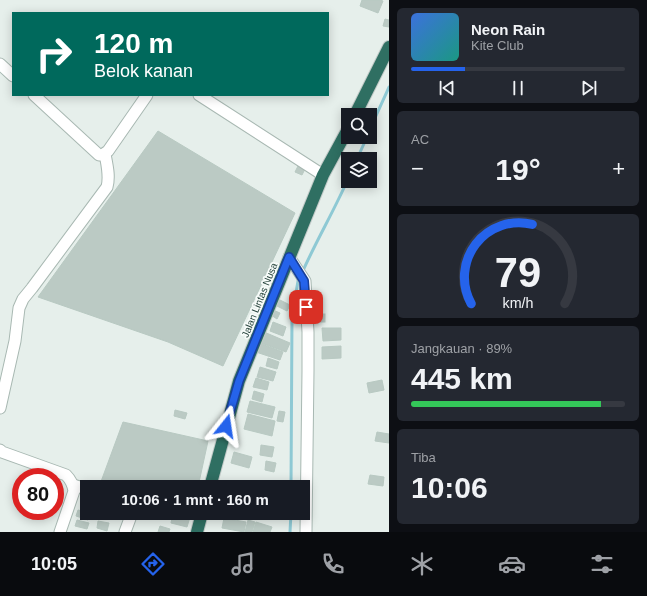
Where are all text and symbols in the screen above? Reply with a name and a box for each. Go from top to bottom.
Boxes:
text: Neon Rain [471,21,545,38]
icon: right [28,28,80,80]
text: 120 m [94,28,173,59]
text: Kite Club [471,38,524,53]
text: Belok kanan [94,61,193,81]
icon: previous [436,77,458,99]
icon: pause [507,77,529,99]
icon: next [578,77,600,99]
map controls [341,108,377,188]
button: search [341,108,377,144]
text: AC [411,132,429,147]
button: layers [341,152,377,188]
text: 19° [495,153,541,186]
text: − [411,156,424,181]
text: + [612,156,625,181]
text: 79 [495,249,541,296]
street label: Jalan Lintas Nusa [239,261,280,339]
pin [289,290,323,324]
text: km/h [503,295,534,311]
icon: arrive [295,296,317,318]
text: Jangkauan · 89% [411,341,512,356]
text: 445 km [411,362,513,395]
position arrow [205,405,247,447]
text: Tiba [411,450,436,465]
speed limit sign: 80 [12,468,64,520]
text: 10:06 [411,471,488,504]
text: 10:06 · 1 mnt · 160 m [121,491,269,508]
icon: directions [139,550,167,578]
icon: music [229,550,257,578]
icon: phone [319,550,347,578]
icon: climate [408,550,436,578]
icon: car [498,550,526,578]
icon: filters [588,550,616,578]
text: 10:05 [31,554,77,574]

